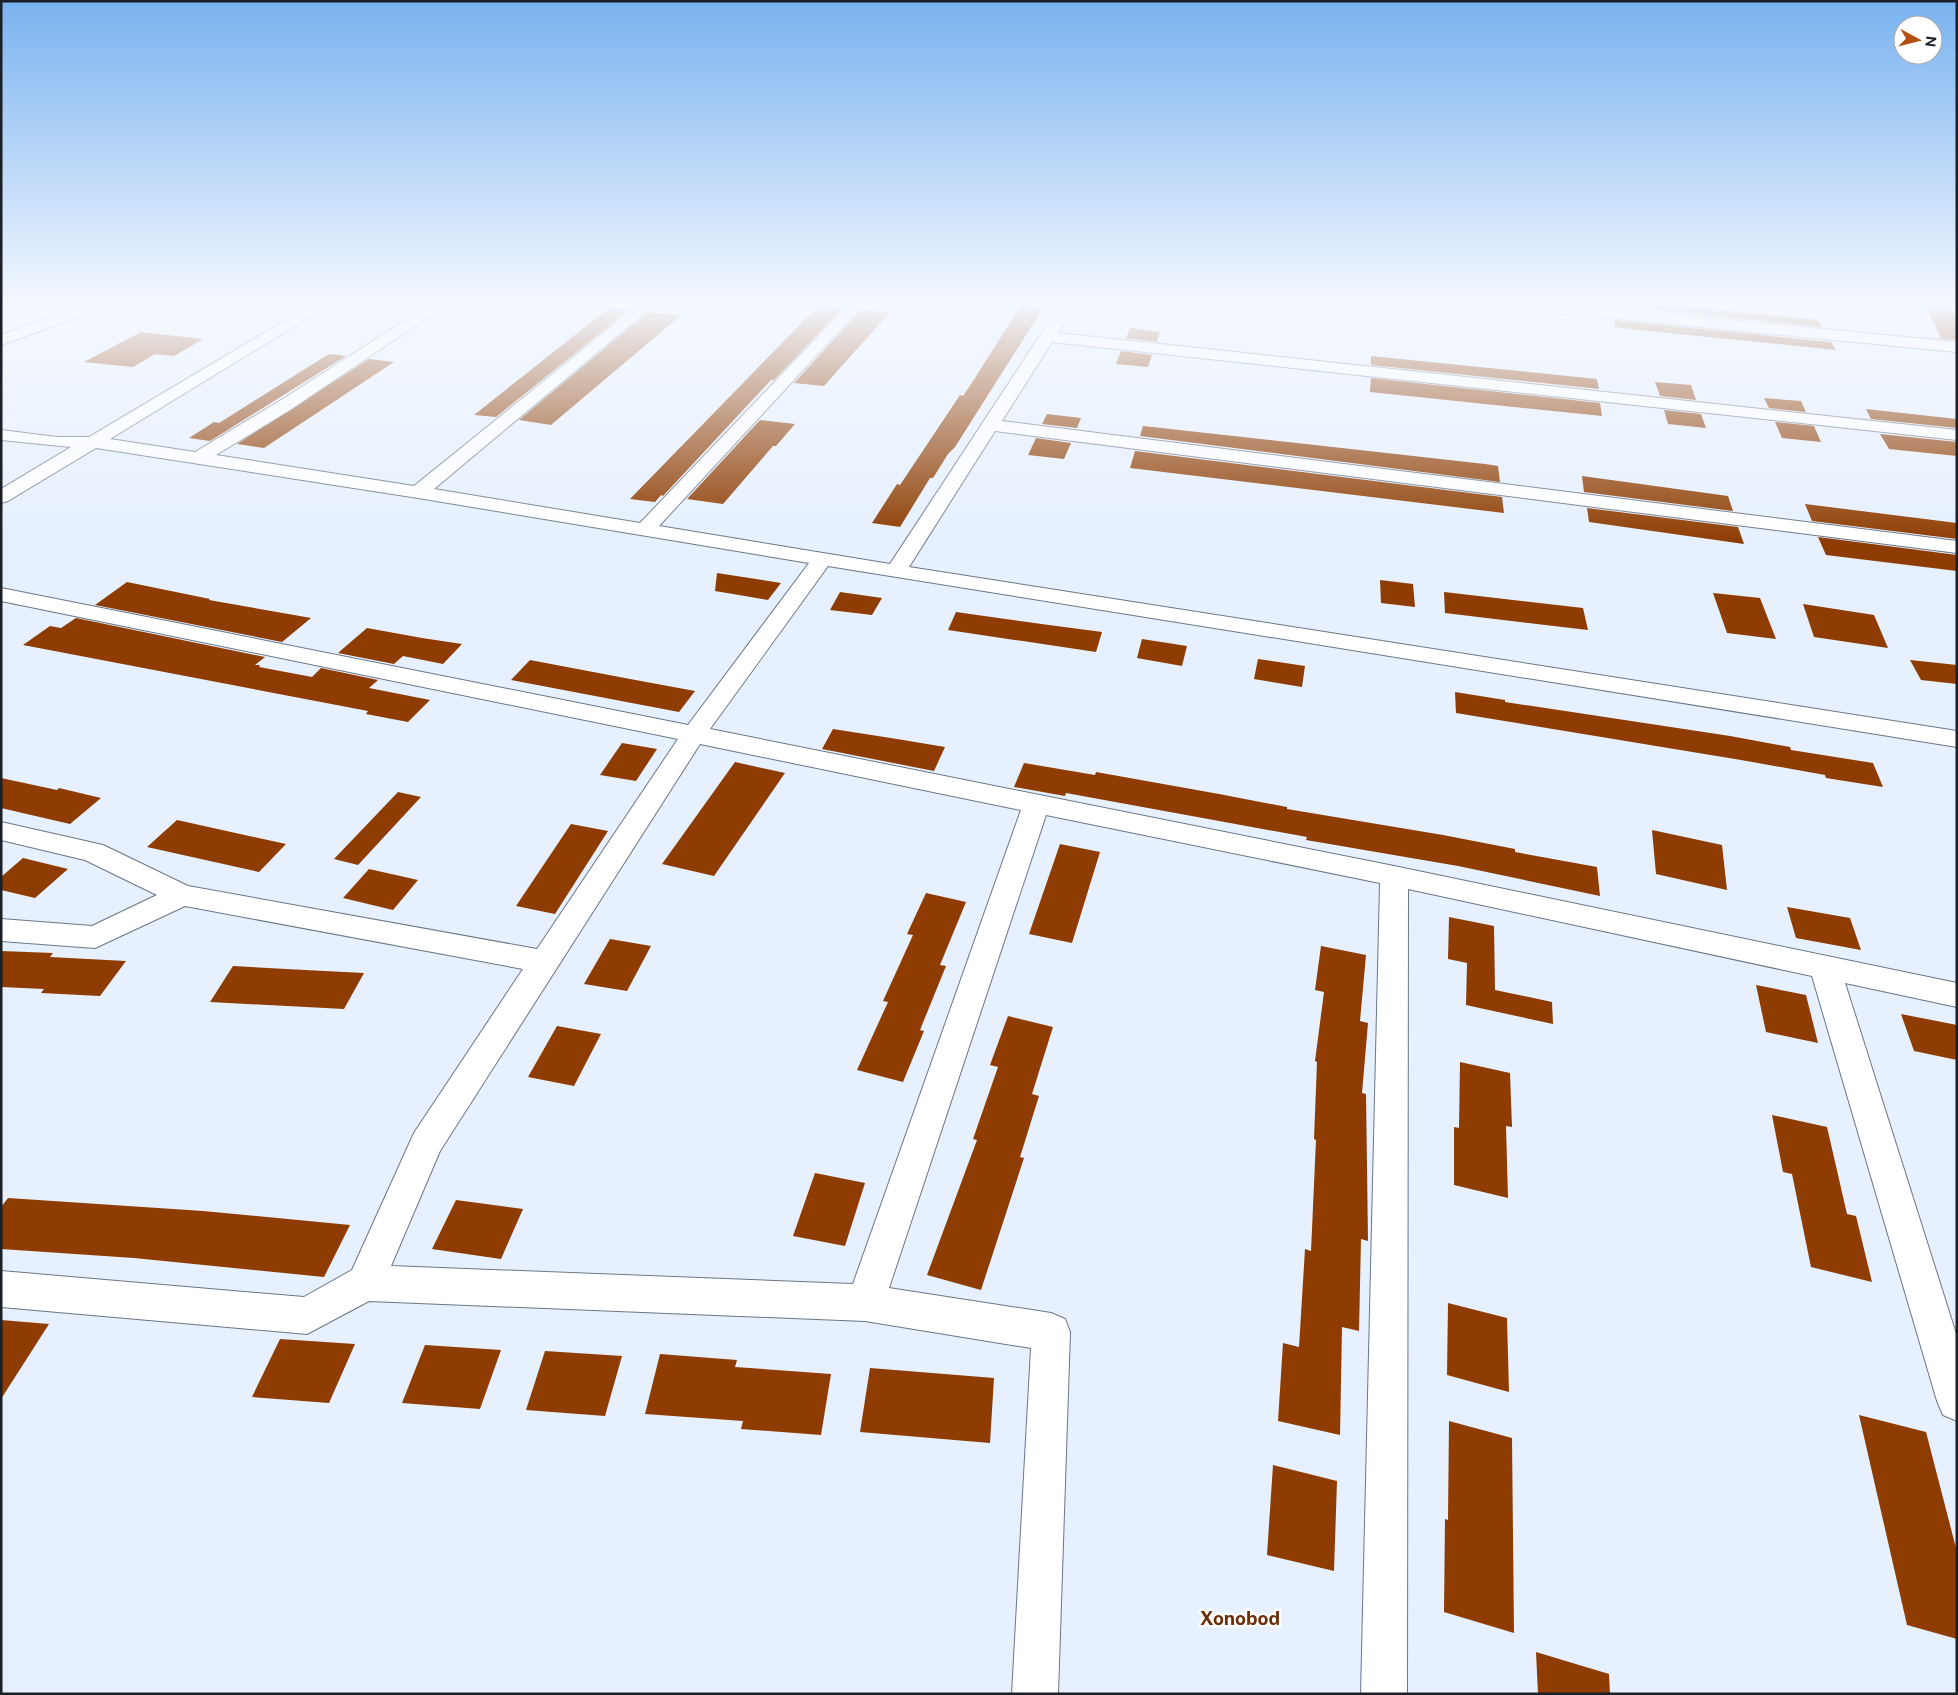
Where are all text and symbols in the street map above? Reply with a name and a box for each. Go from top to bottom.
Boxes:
north arrow [1893,15,1943,65]
text: N [1922,35,1940,48]
district label: Xonobod [1200,1607,1280,1629]

